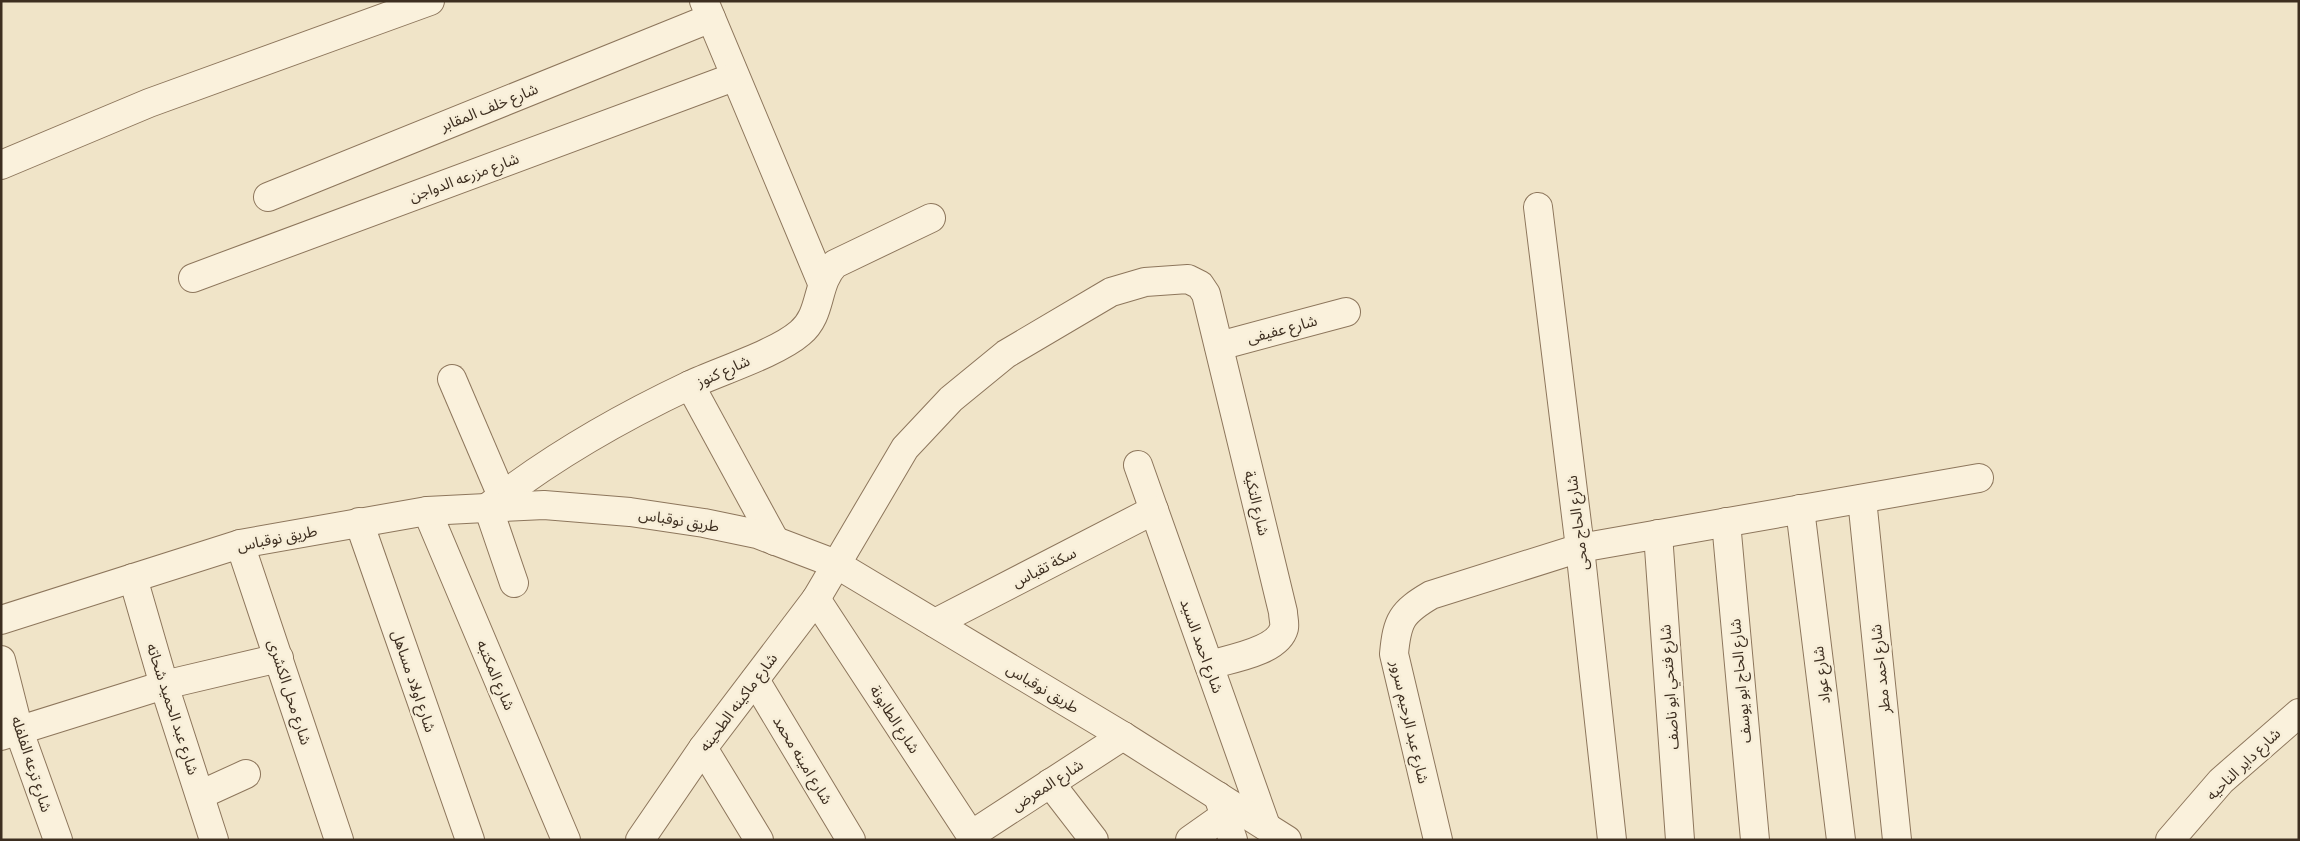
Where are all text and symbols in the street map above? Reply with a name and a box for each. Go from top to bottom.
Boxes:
street label: شارع خلف المقابر [436,79,542,138]
street label: شارع مزرعه الدواجن [406,148,523,208]
street label: شارع عفيفى [1245,310,1320,350]
street label: شارع كنوز [692,351,754,394]
street label: شارع التكية [1237,469,1274,538]
street label: شارع الحاج محى [1562,474,1595,572]
street label: طريق نوقباس [637,504,721,537]
street label: طريق نوقباس [235,521,319,556]
street label: سكة تقباس [1009,543,1080,591]
street label: شارع احمد السيد [1173,596,1228,697]
street label: شارع الحاج ابو يوسف [1725,617,1758,744]
street label: شارع فتحي ابو ناصف [1655,623,1686,750]
street label: شارع احمد مطر [1866,623,1897,716]
street label: شارع اولاد مساهل [385,627,440,736]
street label: شارع محل الكشرى [261,637,316,748]
street label: شارع المكتبه [470,637,519,714]
street label: شارع عبد الحميد شحاته [140,641,203,778]
street label: شارع عواد [1808,644,1837,705]
street label: شارع ماكينه الطحينه [695,649,784,757]
street label: شارع عبد الرحيم سرور [1383,658,1433,786]
street label: طريق نوقباس [1003,659,1083,718]
street label: شارع الطابونة [863,681,924,759]
street label: شارع امينه محمد [767,712,837,809]
street label: شارع ترعه الفلفله [5,714,57,815]
street label: شارع داير الناحيه [2202,724,2286,806]
street label: شارع المعرض [1008,755,1088,818]

